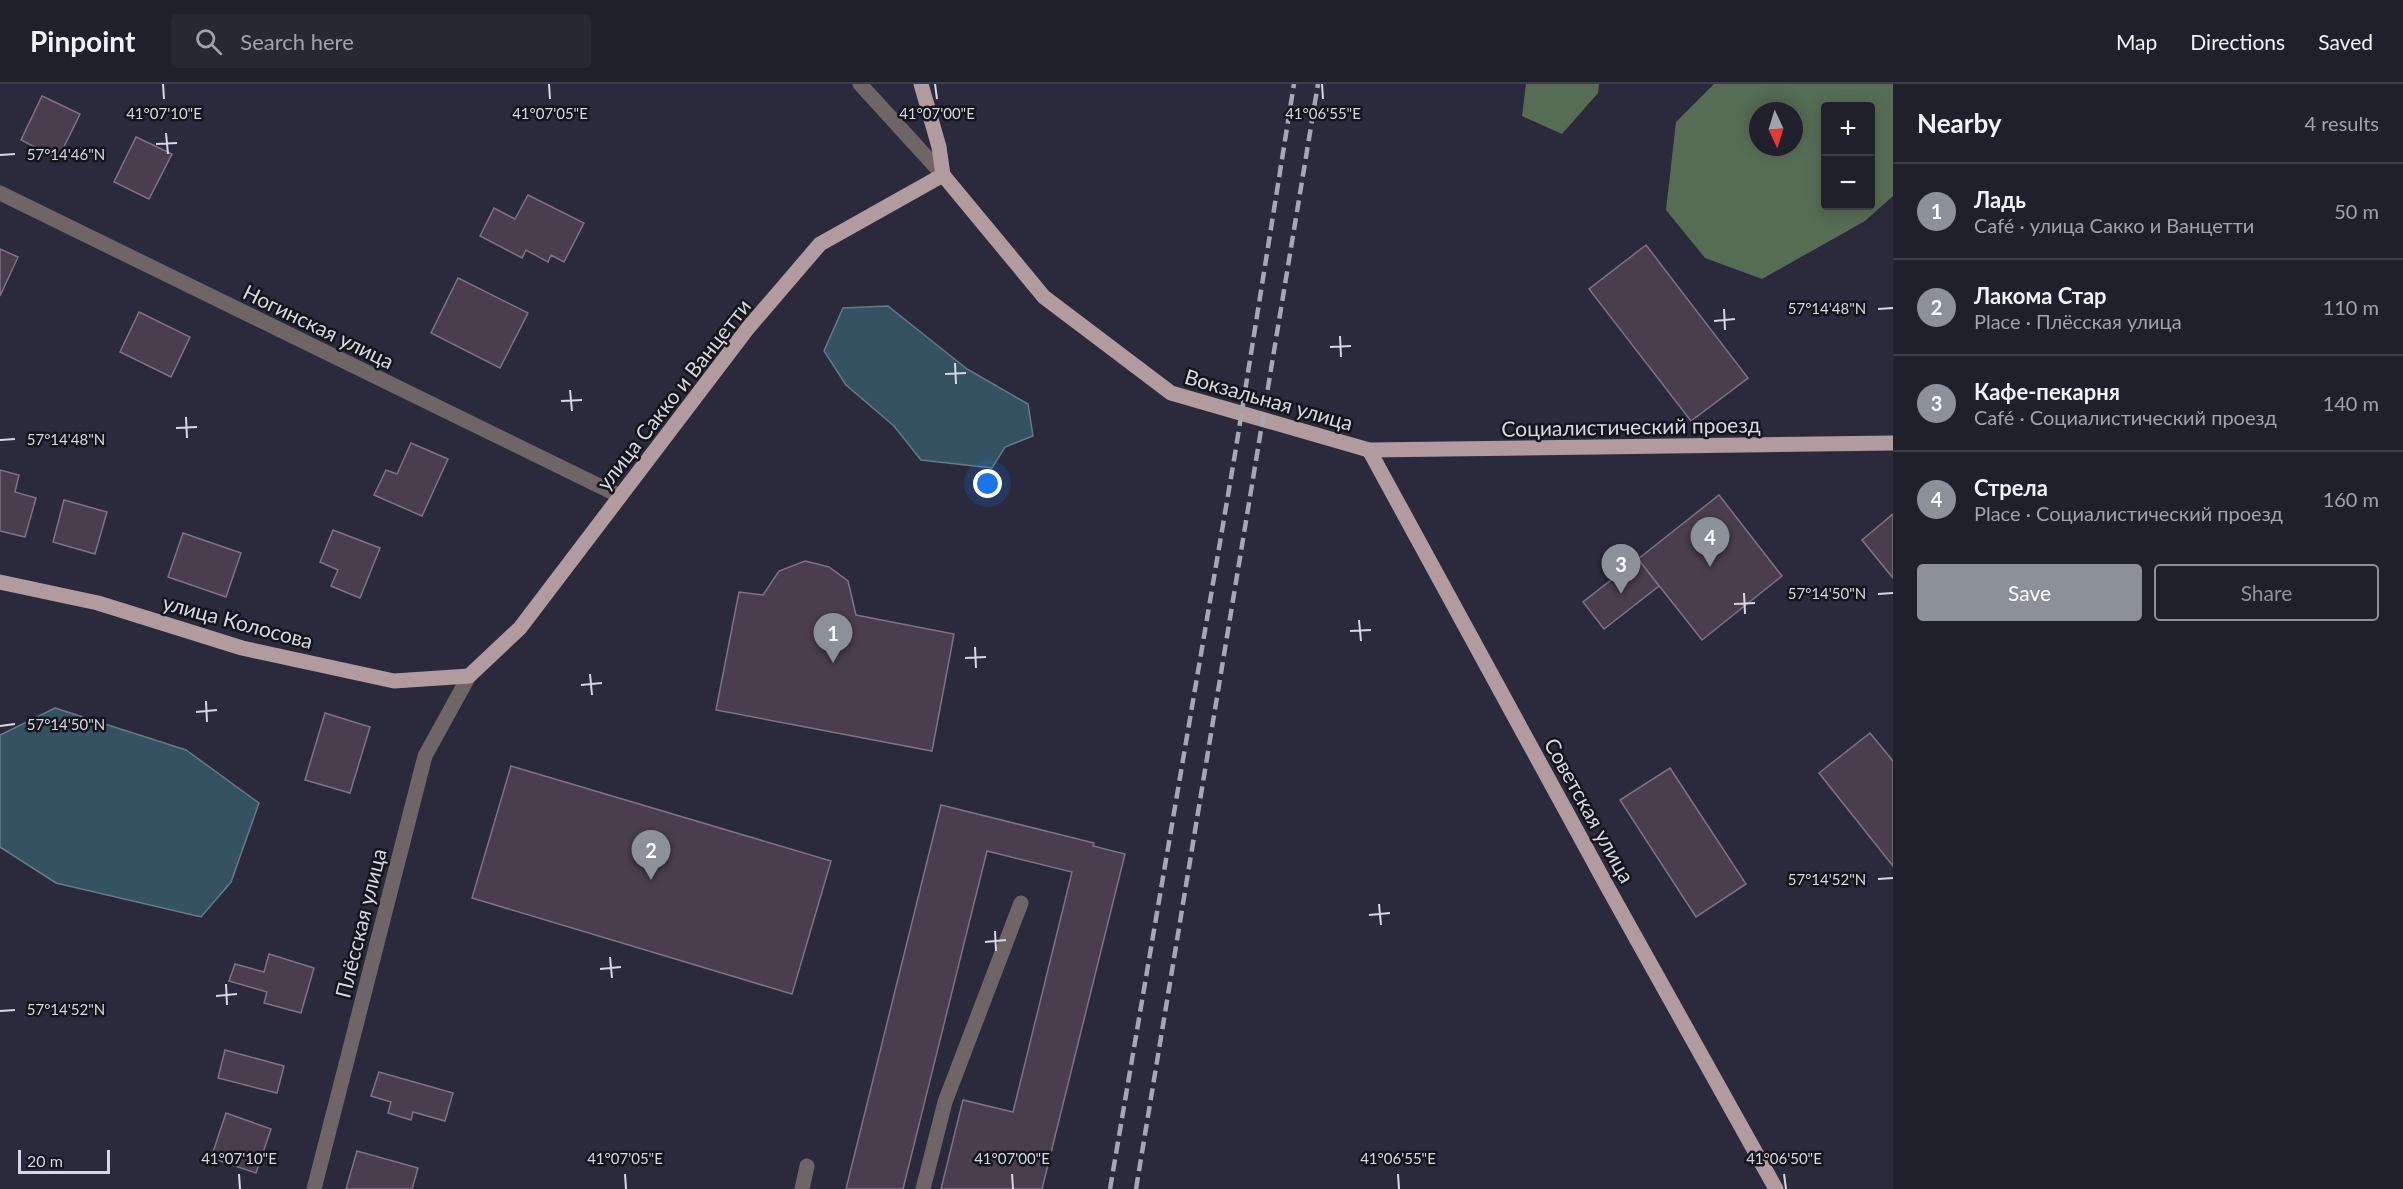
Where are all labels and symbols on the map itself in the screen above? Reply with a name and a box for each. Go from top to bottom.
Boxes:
north arrow [1749,102,1803,156]
text: 41°07'10"E [126,104,202,122]
text: 41°07'05"E [512,104,588,122]
text: 41°07'00"E [899,104,975,122]
text: 41°06'55"E [1285,104,1361,122]
text: 57°14'46"N [27,145,105,163]
street label: Ногинская улица [240,279,398,373]
street label: улица Сакко и Ванцетти [591,293,755,495]
text: 57°14'48"N [1788,299,1866,317]
street label: Вокзальная улица [1182,363,1356,435]
street label: Социалистический проезд [1501,411,1761,441]
text: 57°14'48"N [27,430,105,448]
your location [973,469,1002,498]
pin: 4 [1690,518,1730,567]
pin: 3 [1602,544,1640,594]
text: 57°14'50"N [1788,584,1866,602]
street label: улица Колосова [160,589,316,653]
pin: 1 [814,614,852,663]
text: 57°14'50"N [27,715,105,733]
street label: Советская улица [1540,733,1640,887]
pin: 2 [632,830,670,880]
street label: Плёсская улица [329,846,391,1000]
text: 57°14'52"N [1788,870,1866,888]
text: 57°14'52"N [27,1000,105,1018]
scale bar [18,1147,110,1174]
text: 41°07'10"E [201,1149,277,1167]
text: 41°07'05"E [587,1149,663,1167]
text: 41°07'00"E [974,1149,1050,1167]
text: 41°06'55"E [1360,1149,1436,1167]
text: 41°06'50"E [1746,1149,1822,1167]

